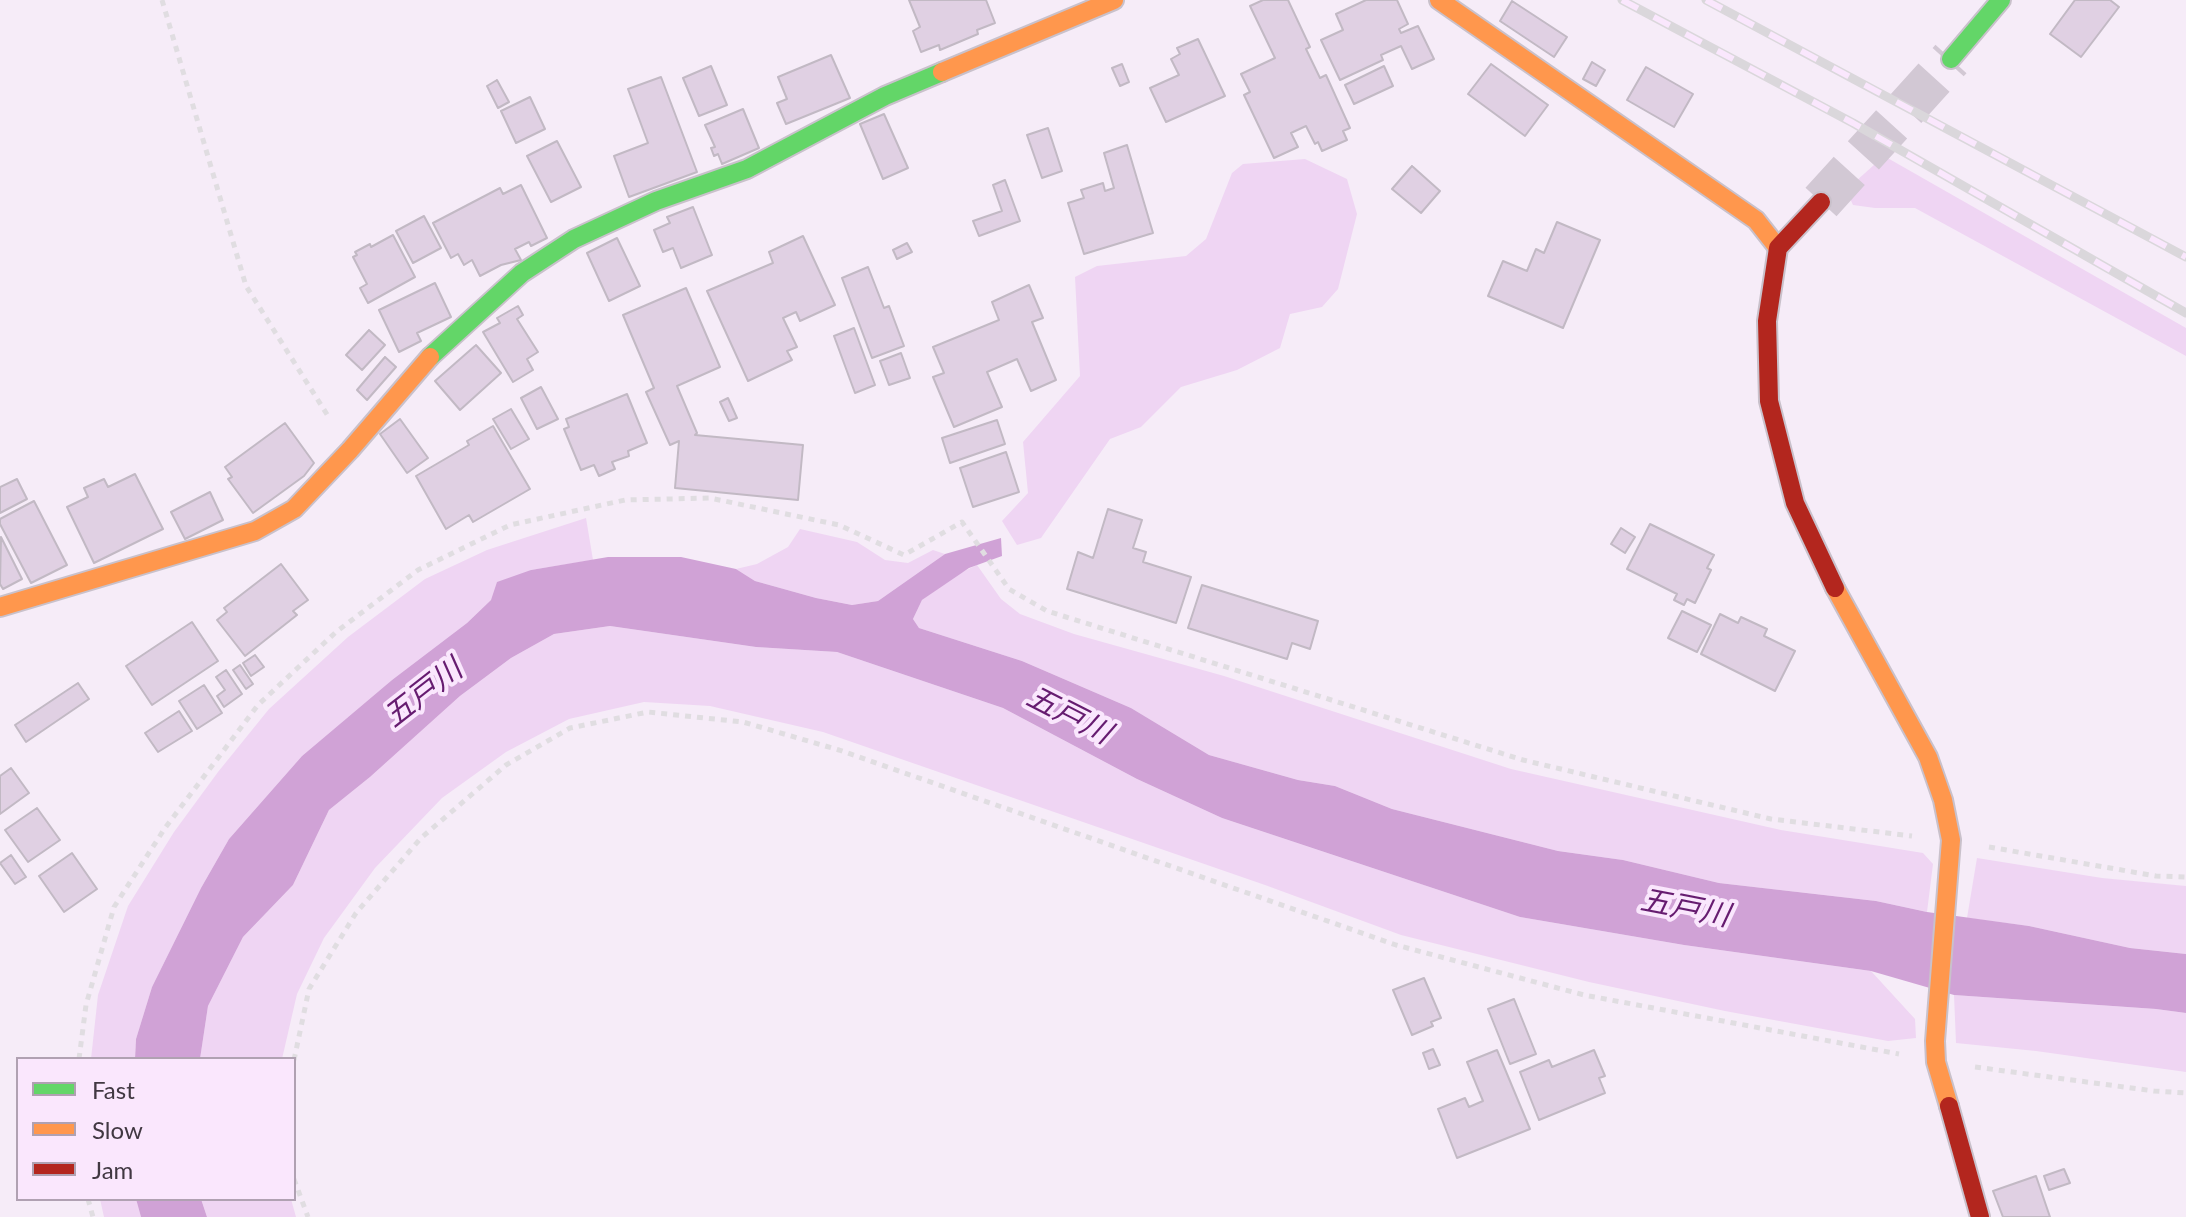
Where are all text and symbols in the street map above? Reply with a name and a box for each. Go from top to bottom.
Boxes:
water label: 五戸川 [376,651,470,735]
water label: 五戸川 [1021,679,1117,751]
water label: 五戸川 [1637,882,1733,934]
legend [16,1057,296,1201]
text: Fast [92,1075,135,1104]
text: Slow [92,1115,143,1144]
text: Jam [92,1155,133,1184]

